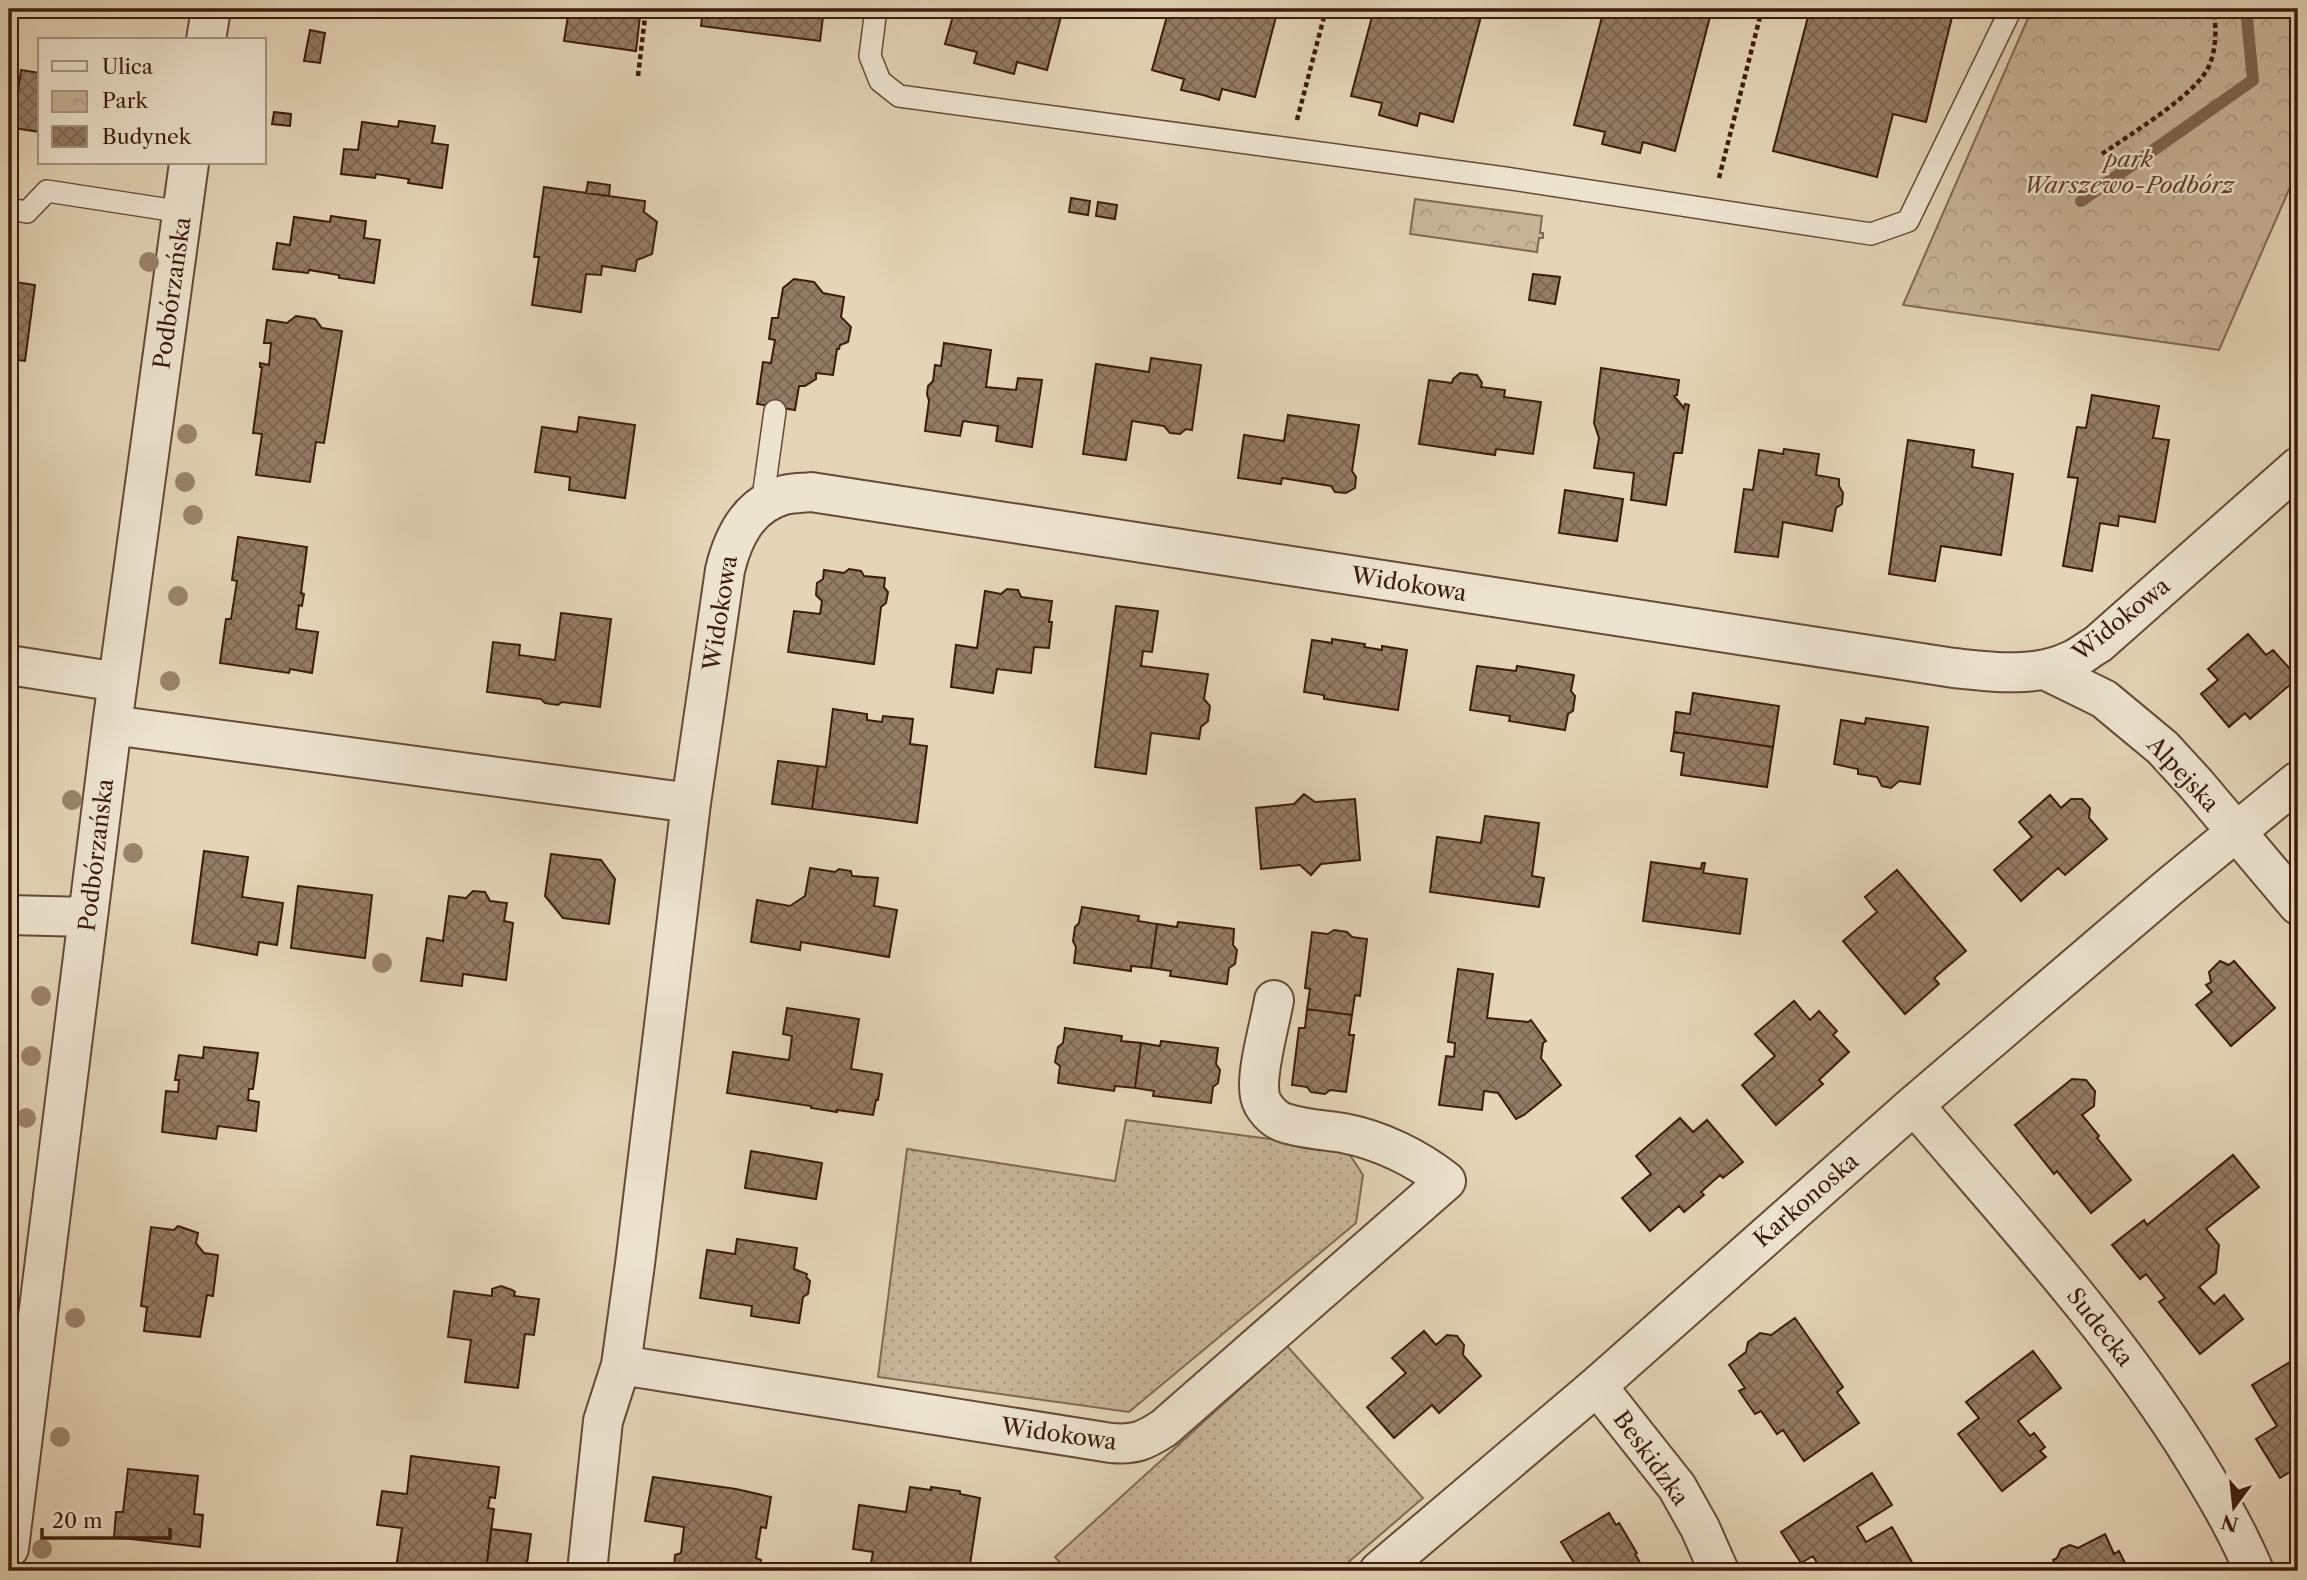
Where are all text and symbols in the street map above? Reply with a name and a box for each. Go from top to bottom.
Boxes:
legend [38,38,266,164]
text: Ulica [102,54,154,79]
text: Park [102,88,148,113]
text: Budynek [102,124,192,149]
park label: park Warszewo-Podbórz [2024,145,2236,199]
street label: Podbórzańska [147,214,197,371]
street label: Widokowa [697,552,743,674]
street label: Widokowa [1348,561,1470,607]
street label: Widokowa [2066,571,2176,667]
street label: Alpejska [2141,730,2225,818]
street label: Podbórzańska [73,776,119,933]
street label: Karkonoska [1748,1146,1865,1253]
street label: Sudecka [2061,1282,2140,1372]
street label: Beskidzka [1607,1405,1695,1511]
street label: Widokowa [998,1412,1120,1456]
north arrow [2198,1472,2268,1542]
scale bar [42,1496,170,1540]
text: 20 m [52,1508,103,1533]
text: N [2219,1510,2241,1536]

